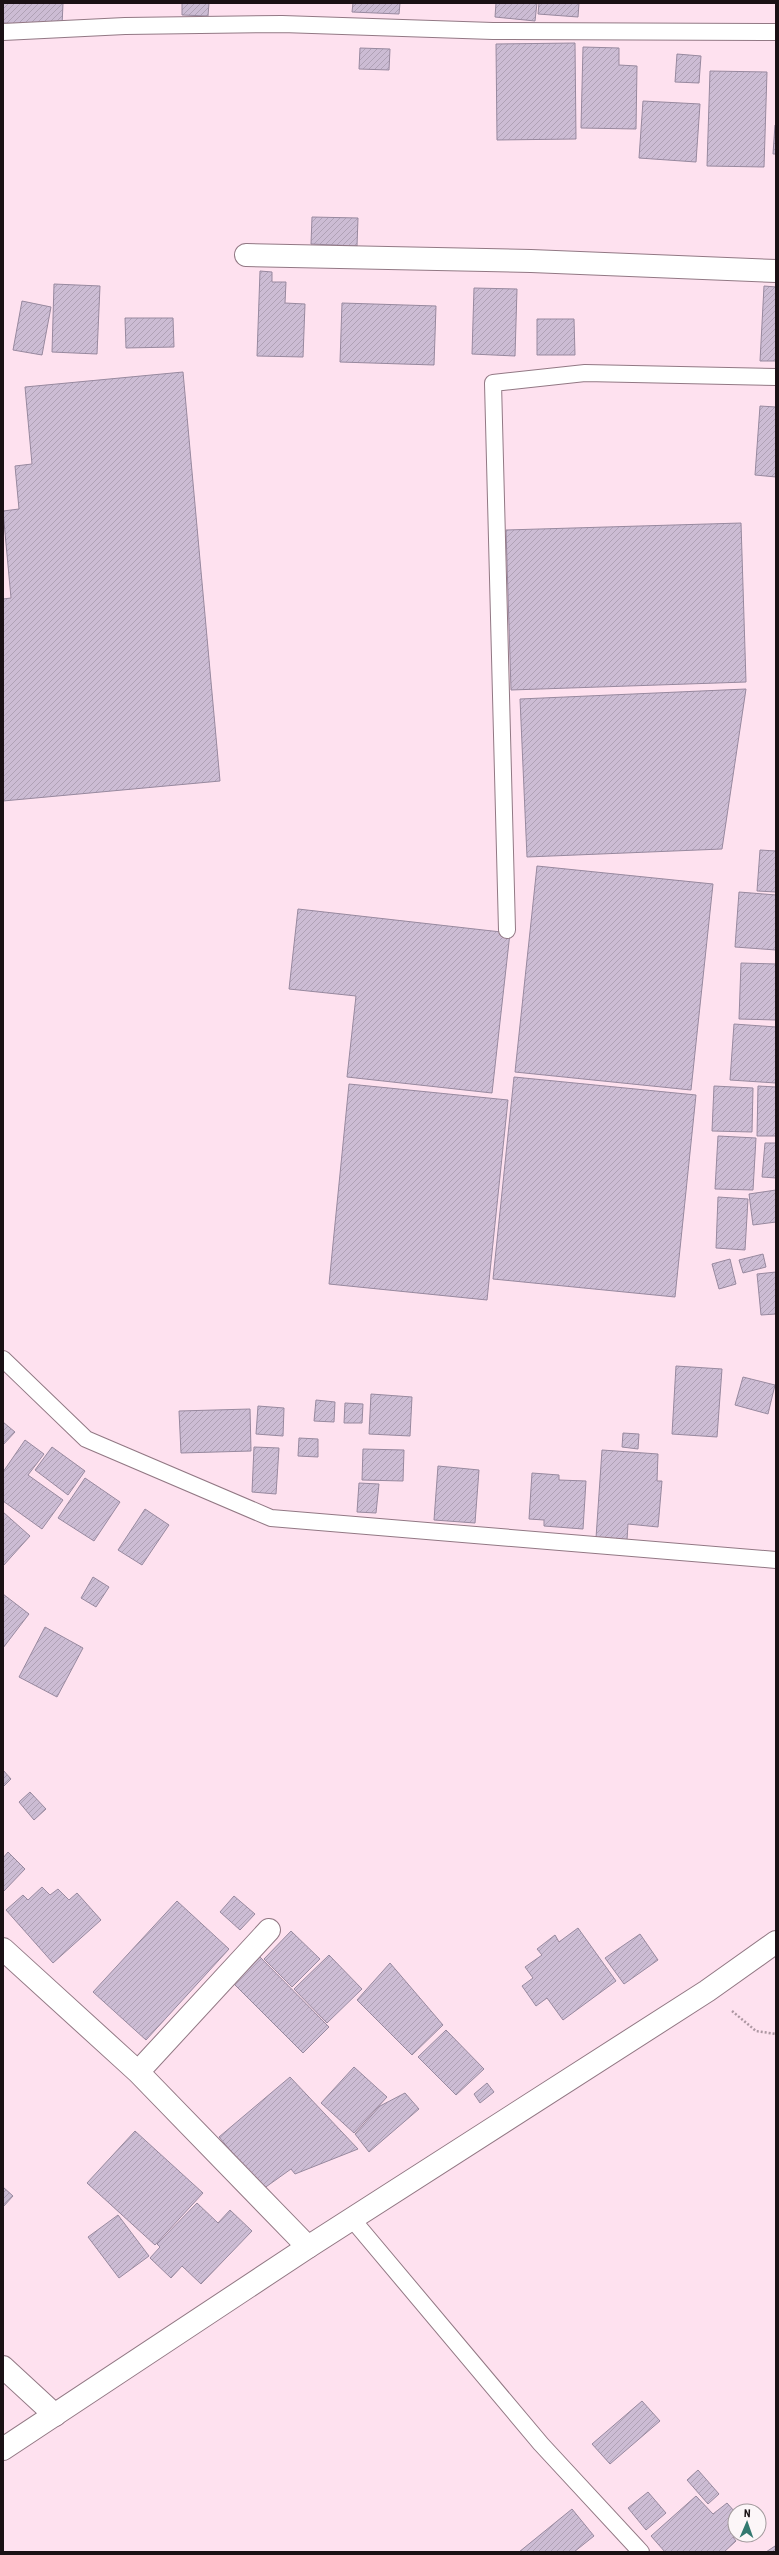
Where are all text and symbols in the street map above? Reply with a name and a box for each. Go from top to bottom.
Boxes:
north arrow [727,2503,767,2543]
text: N [744,2507,751,2520]

